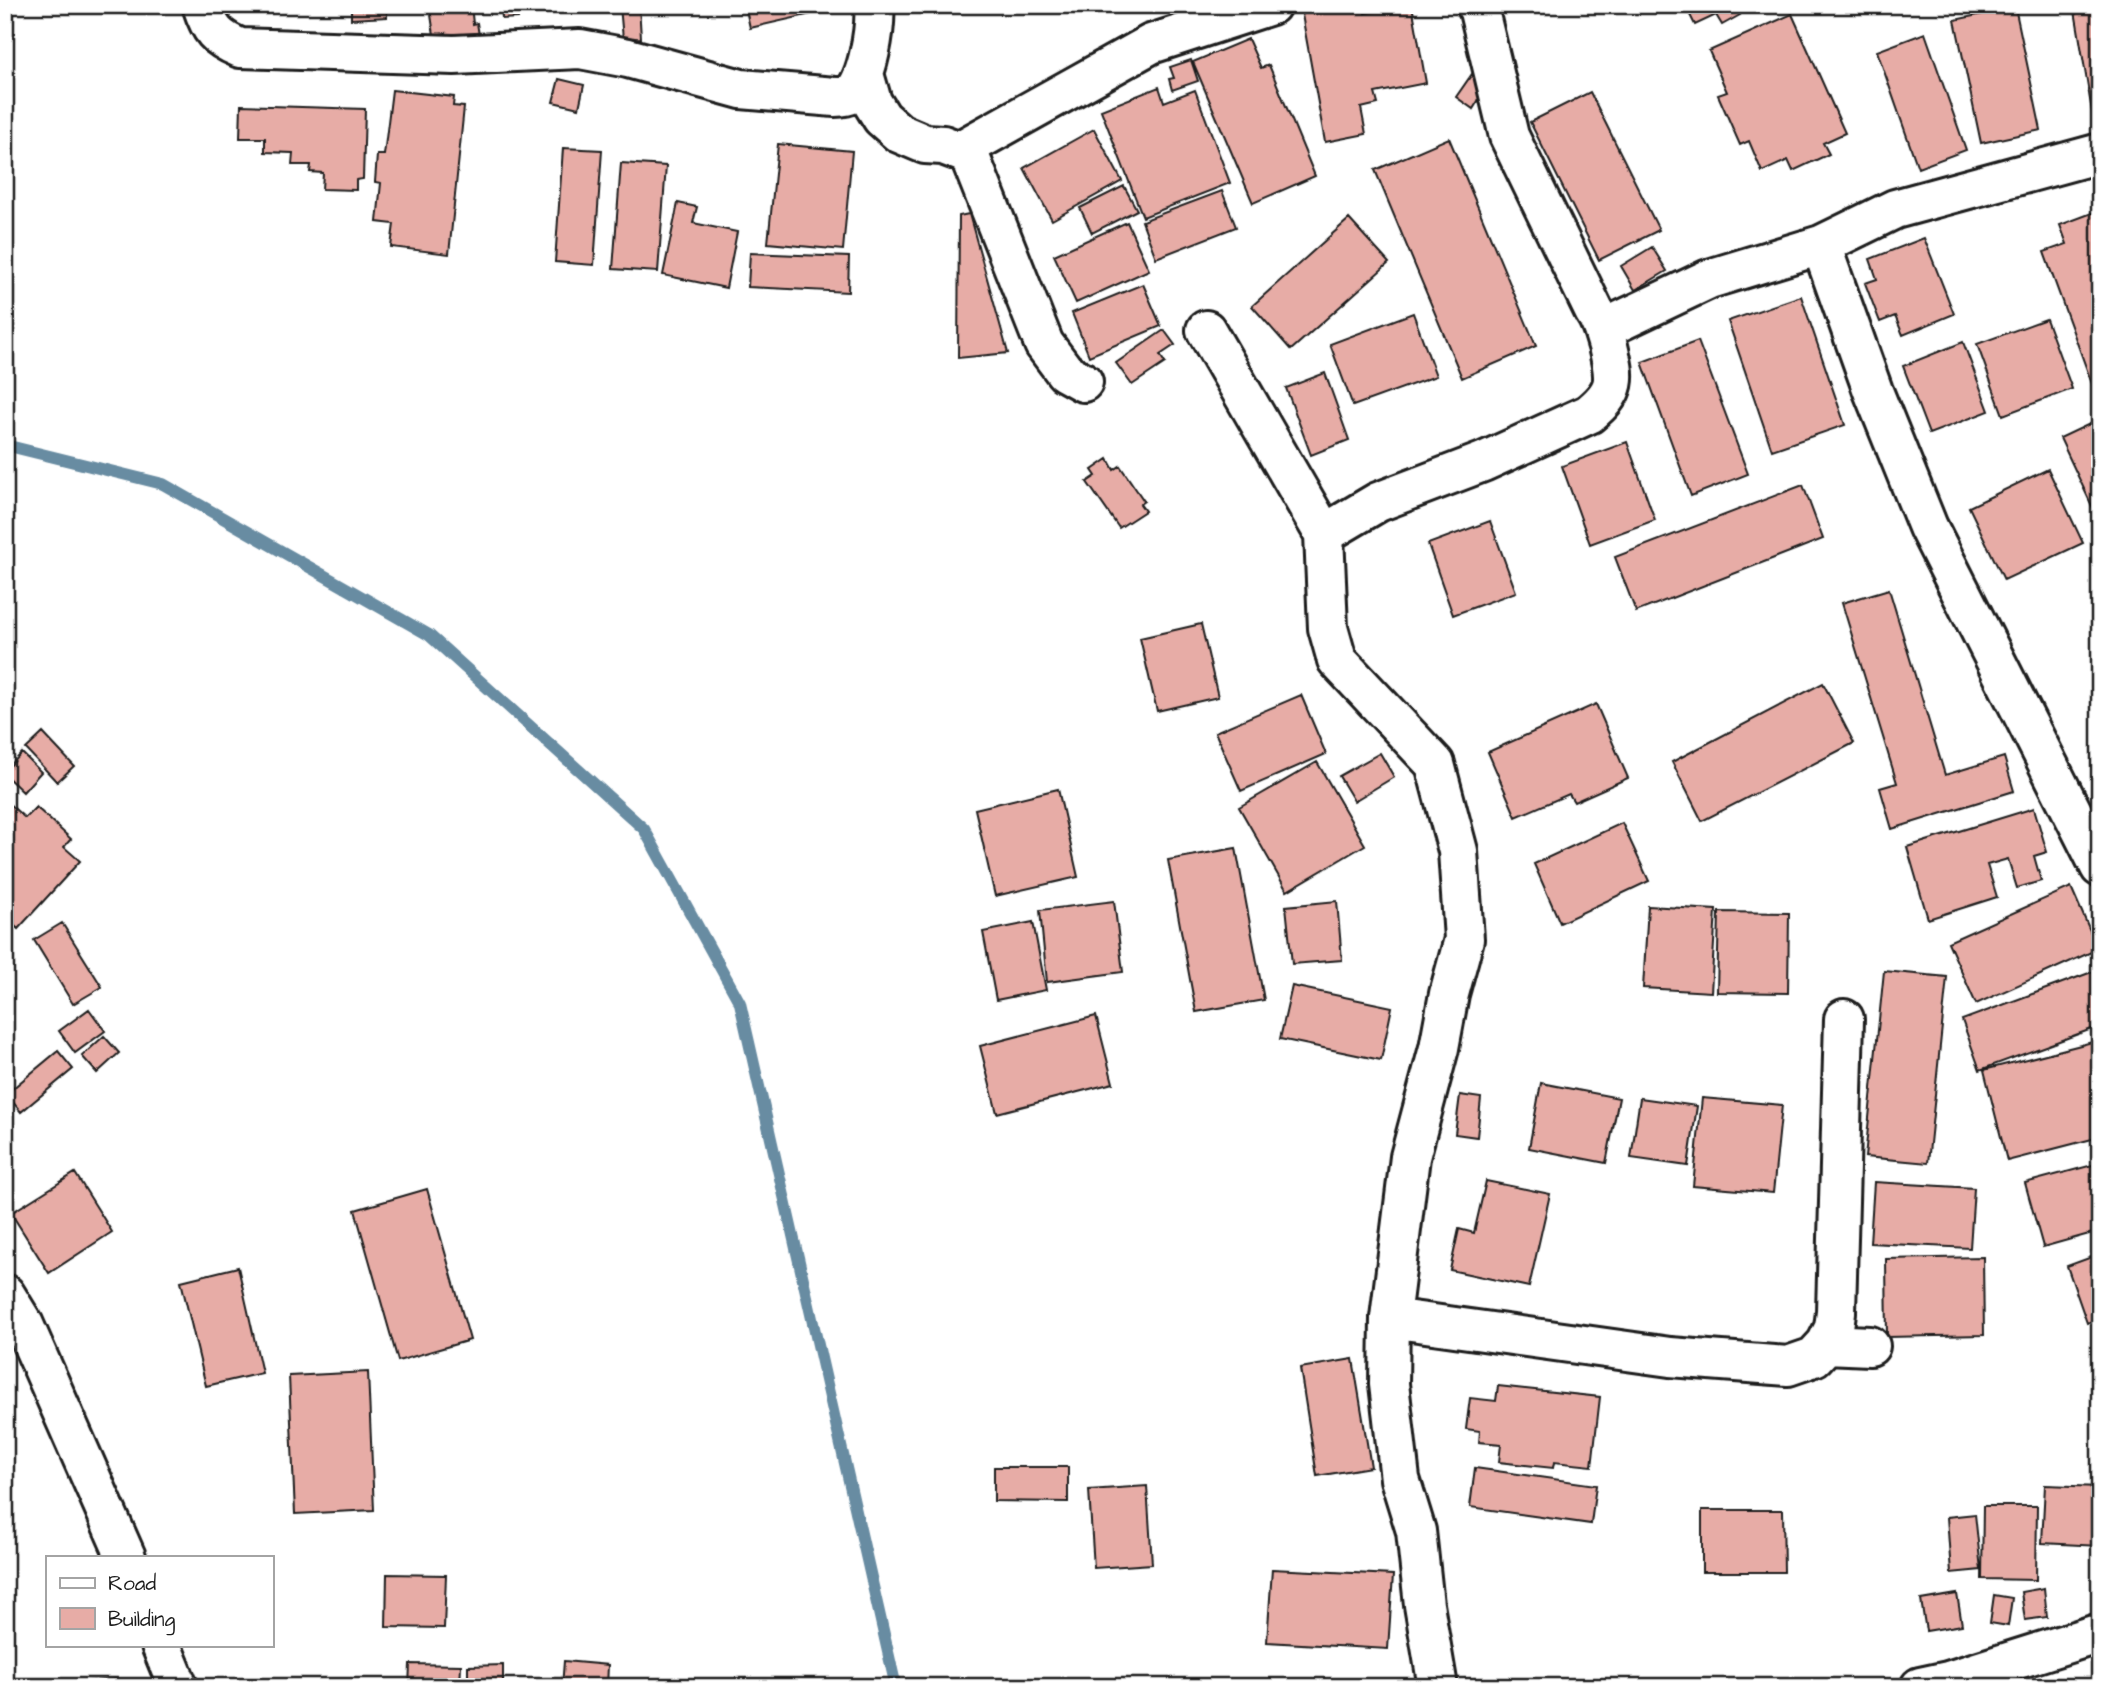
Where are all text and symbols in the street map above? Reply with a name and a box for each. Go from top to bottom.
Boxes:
legend [46,1556,273,1646]
text: Road [108,1569,156,1598]
text: Building [108,1605,176,1636]

